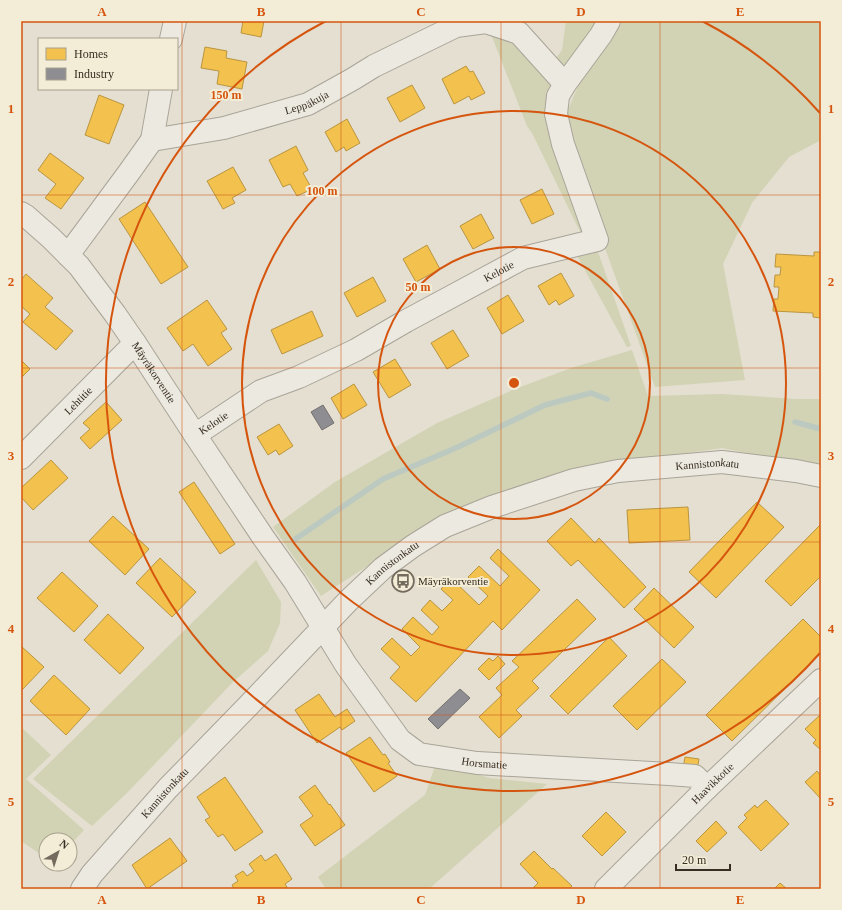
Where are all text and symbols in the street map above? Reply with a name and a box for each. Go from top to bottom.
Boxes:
text: A [97,4,107,19]
text: B [257,4,266,19]
text: C [416,4,426,19]
text: D [576,4,586,19]
text: E [736,4,744,19]
legend [38,38,178,90]
text: Homes [74,47,108,61]
text: Industry [74,67,114,81]
text: 150 m [211,88,242,102]
street label: Leppäkuja [283,88,331,116]
text: 1 [8,101,14,116]
text: 1 [828,101,834,116]
text: 100 m [307,184,338,198]
street label: Kelotie [482,258,516,284]
text: 2 [8,274,14,289]
text: 2 [828,274,834,289]
text: 50 m [406,280,431,294]
street label: Mäyräkorventie [130,340,178,405]
centre of rings [507,376,521,390]
street label: Lehtitie [62,384,94,417]
street label: Kelotie [196,409,230,437]
text: 3 [8,448,15,463]
text: 3 [828,448,835,463]
street label: Kannistonkatu [675,456,740,472]
street label: Kannistonkatu [363,538,421,587]
bus stop icon: Mäyräkorventie [390,568,416,594]
place label: Mäyräkorventie [418,575,488,587]
text: 4 [8,621,15,636]
text: 4 [828,621,835,636]
street label: Horsmatie [461,755,508,771]
street label: Haavikkotie [689,760,736,806]
street label: Kannistonkatu [138,765,191,820]
text: 5 [8,794,15,809]
text: 5 [828,794,835,809]
north arrow [38,832,78,872]
text: N [57,837,71,851]
scale bar [676,846,730,872]
text: 20 m [682,853,707,867]
text: A [97,892,107,907]
text: B [257,892,266,907]
text: C [416,892,426,907]
text: D [576,892,586,907]
text: E [736,892,744,907]

